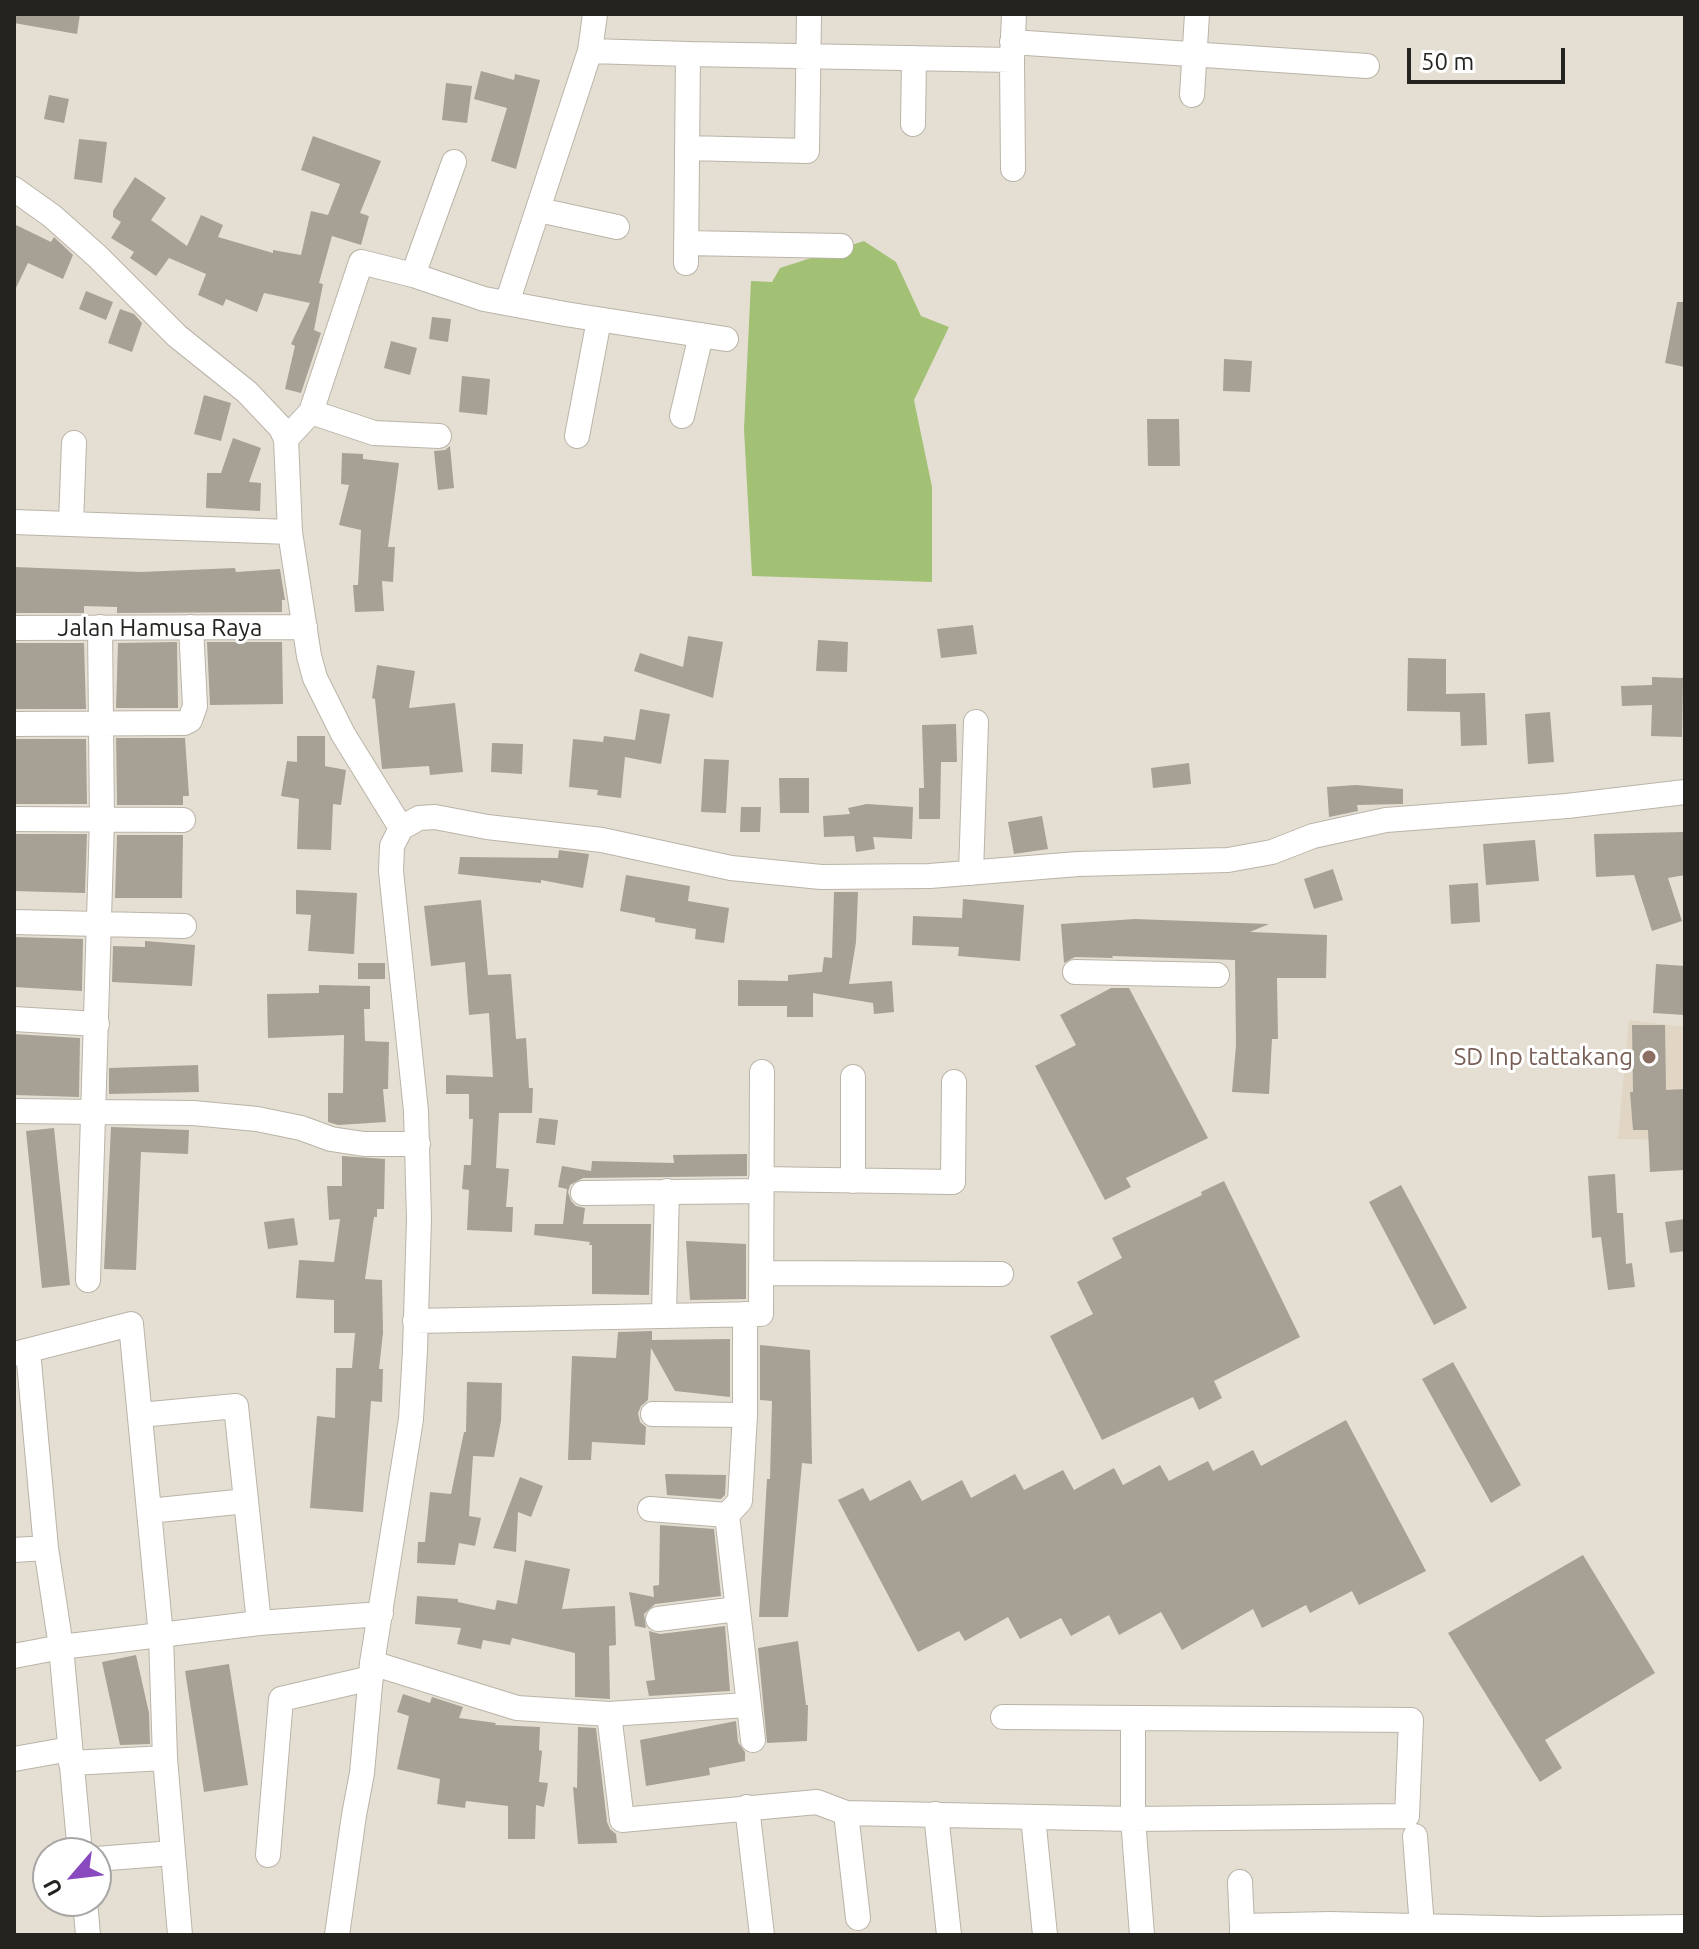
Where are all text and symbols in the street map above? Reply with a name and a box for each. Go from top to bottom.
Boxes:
scale bar [1411,32,1569,82]
text: 50 m [1421,48,1474,75]
street label: Jalan Hamusa Raya [58,614,262,642]
place label: SD Inp tattakang [1454,1043,1633,1071]
marker: SD Inp tattakang [1640,1048,1658,1066]
north arrow [32,1837,112,1917]
text: U [37,1875,67,1900]

